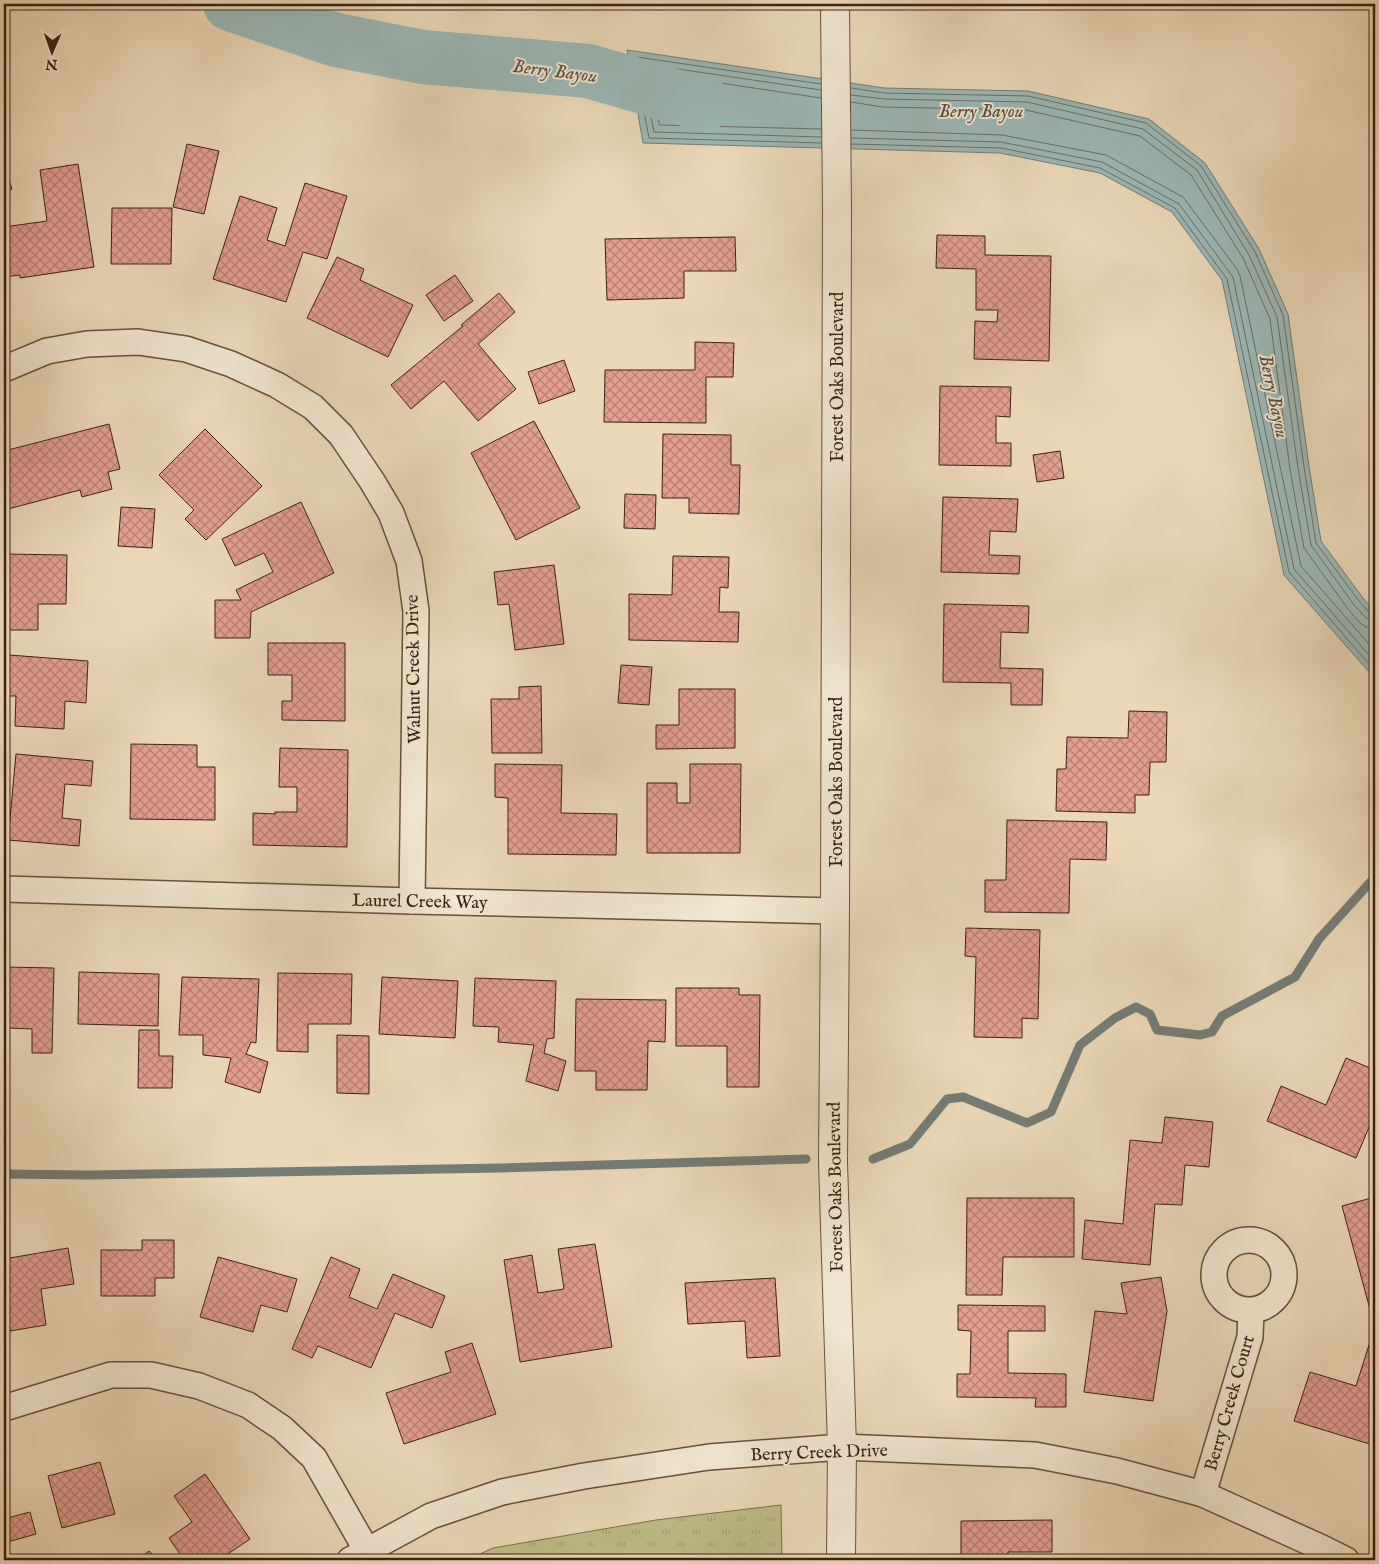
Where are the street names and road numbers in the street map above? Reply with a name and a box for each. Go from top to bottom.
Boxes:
street label: Forest Oaks Boulevard [827,291,850,462]
street label: Walnut Creek Drive [402,594,427,744]
street label: Forest Oaks Boulevard [826,696,849,867]
street label: Laurel Creek Way [352,890,488,915]
street label: Forest Oaks Boulevard [824,1101,849,1273]
street label: Berry Creek Court [1200,1333,1261,1474]
street label: Berry Creek Drive [750,1440,888,1467]

